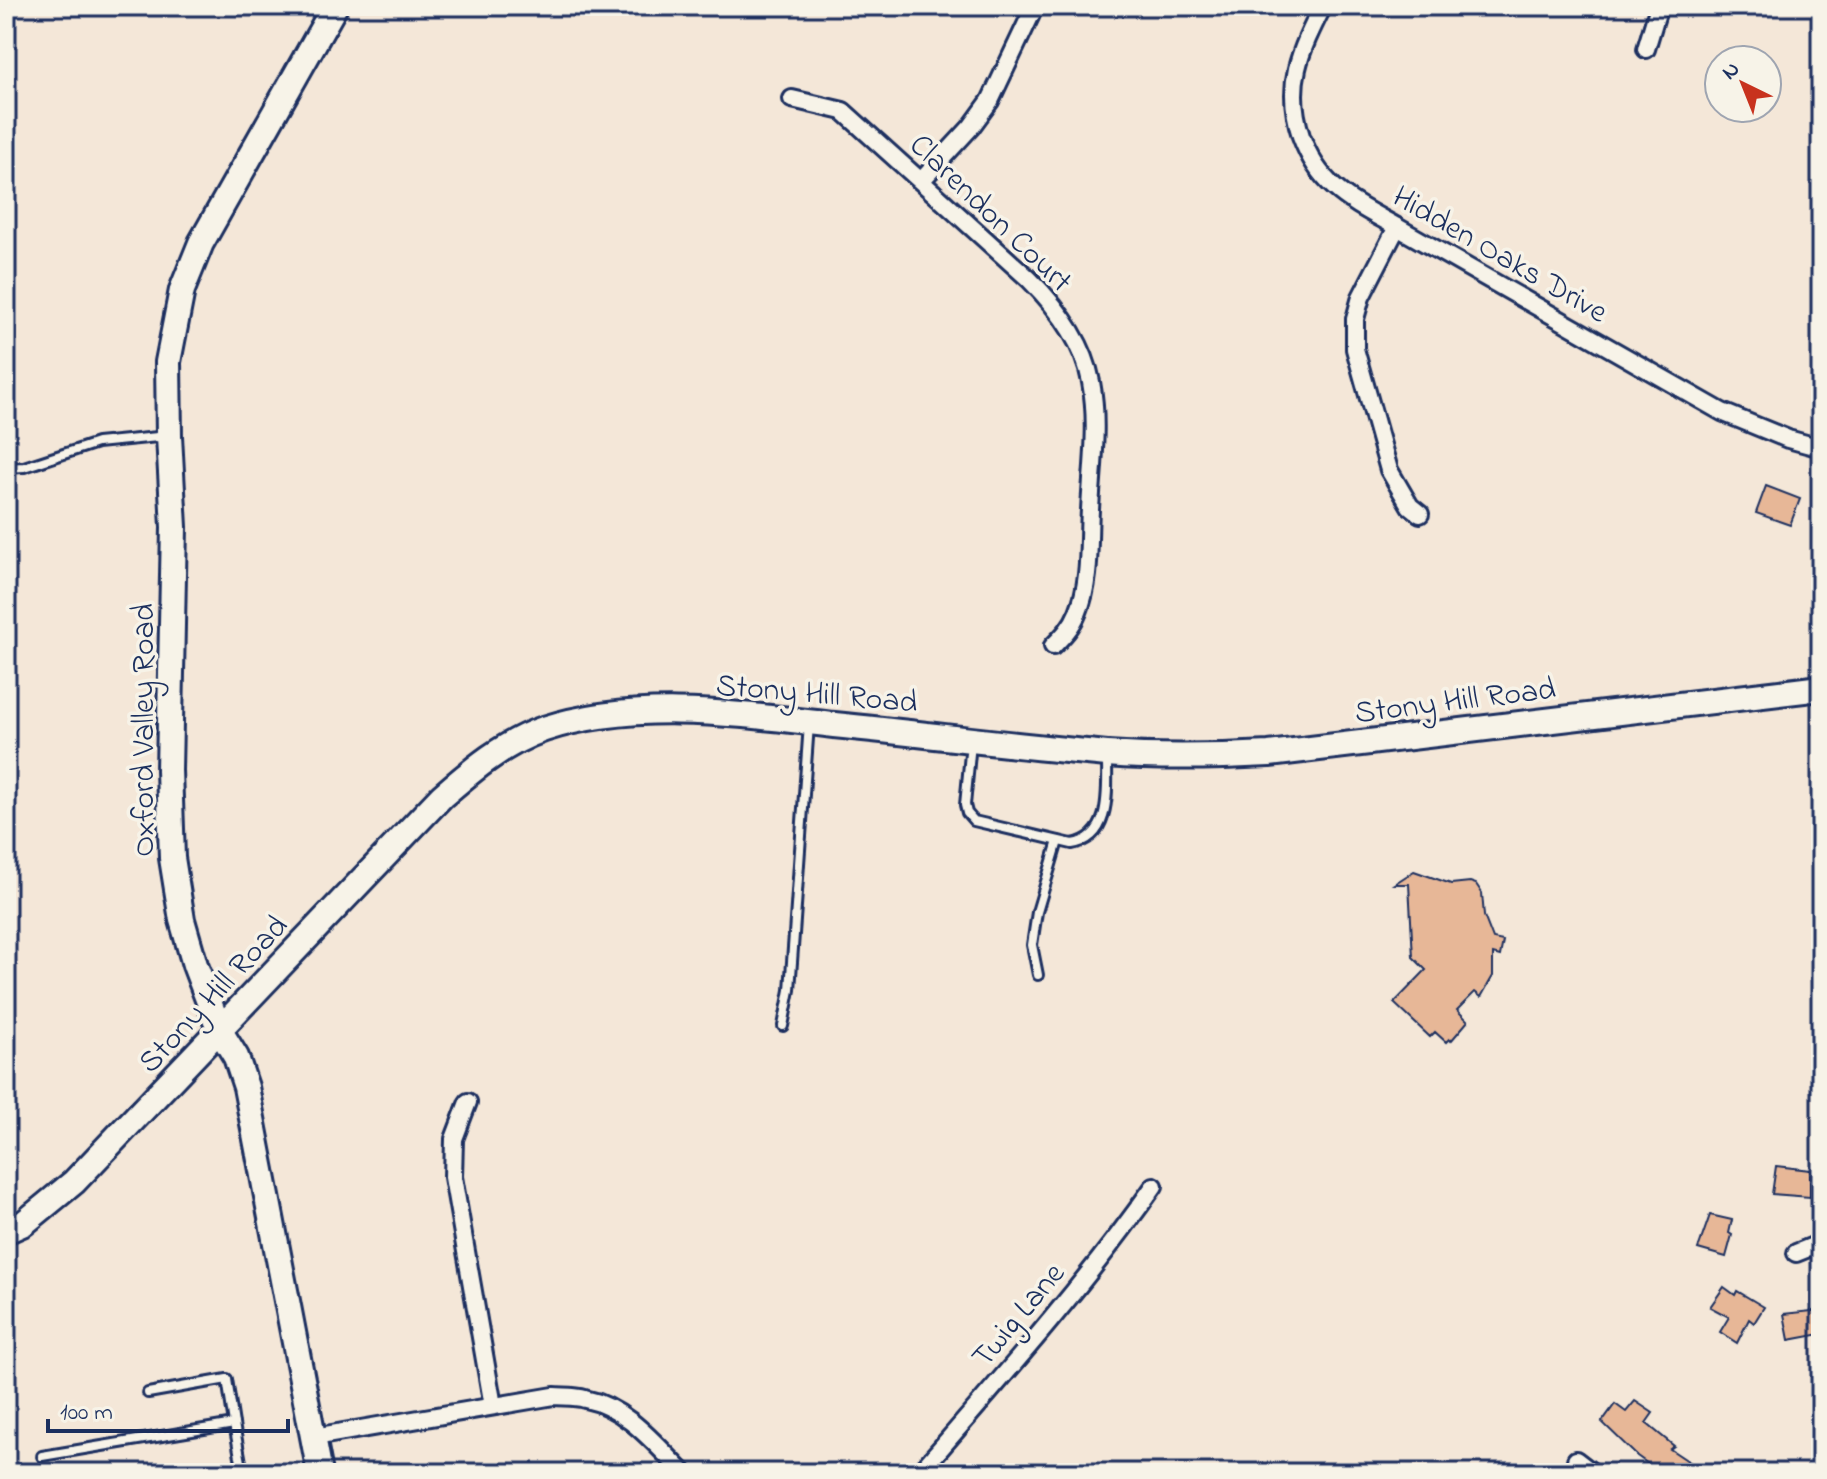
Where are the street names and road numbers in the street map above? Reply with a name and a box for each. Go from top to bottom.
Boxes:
street label: Clarendon Court [897,124,1082,305]
street label: Hidden Oaks Drive [1383,175,1616,337]
street label: Oxford Valley Road [122,603,169,857]
street label: Stony Hill Road [714,663,919,728]
street label: Stony Hill Road [1352,667,1559,738]
street label: Stony Hill Road [128,905,301,1085]
street label: Twig Lane [962,1253,1078,1379]

